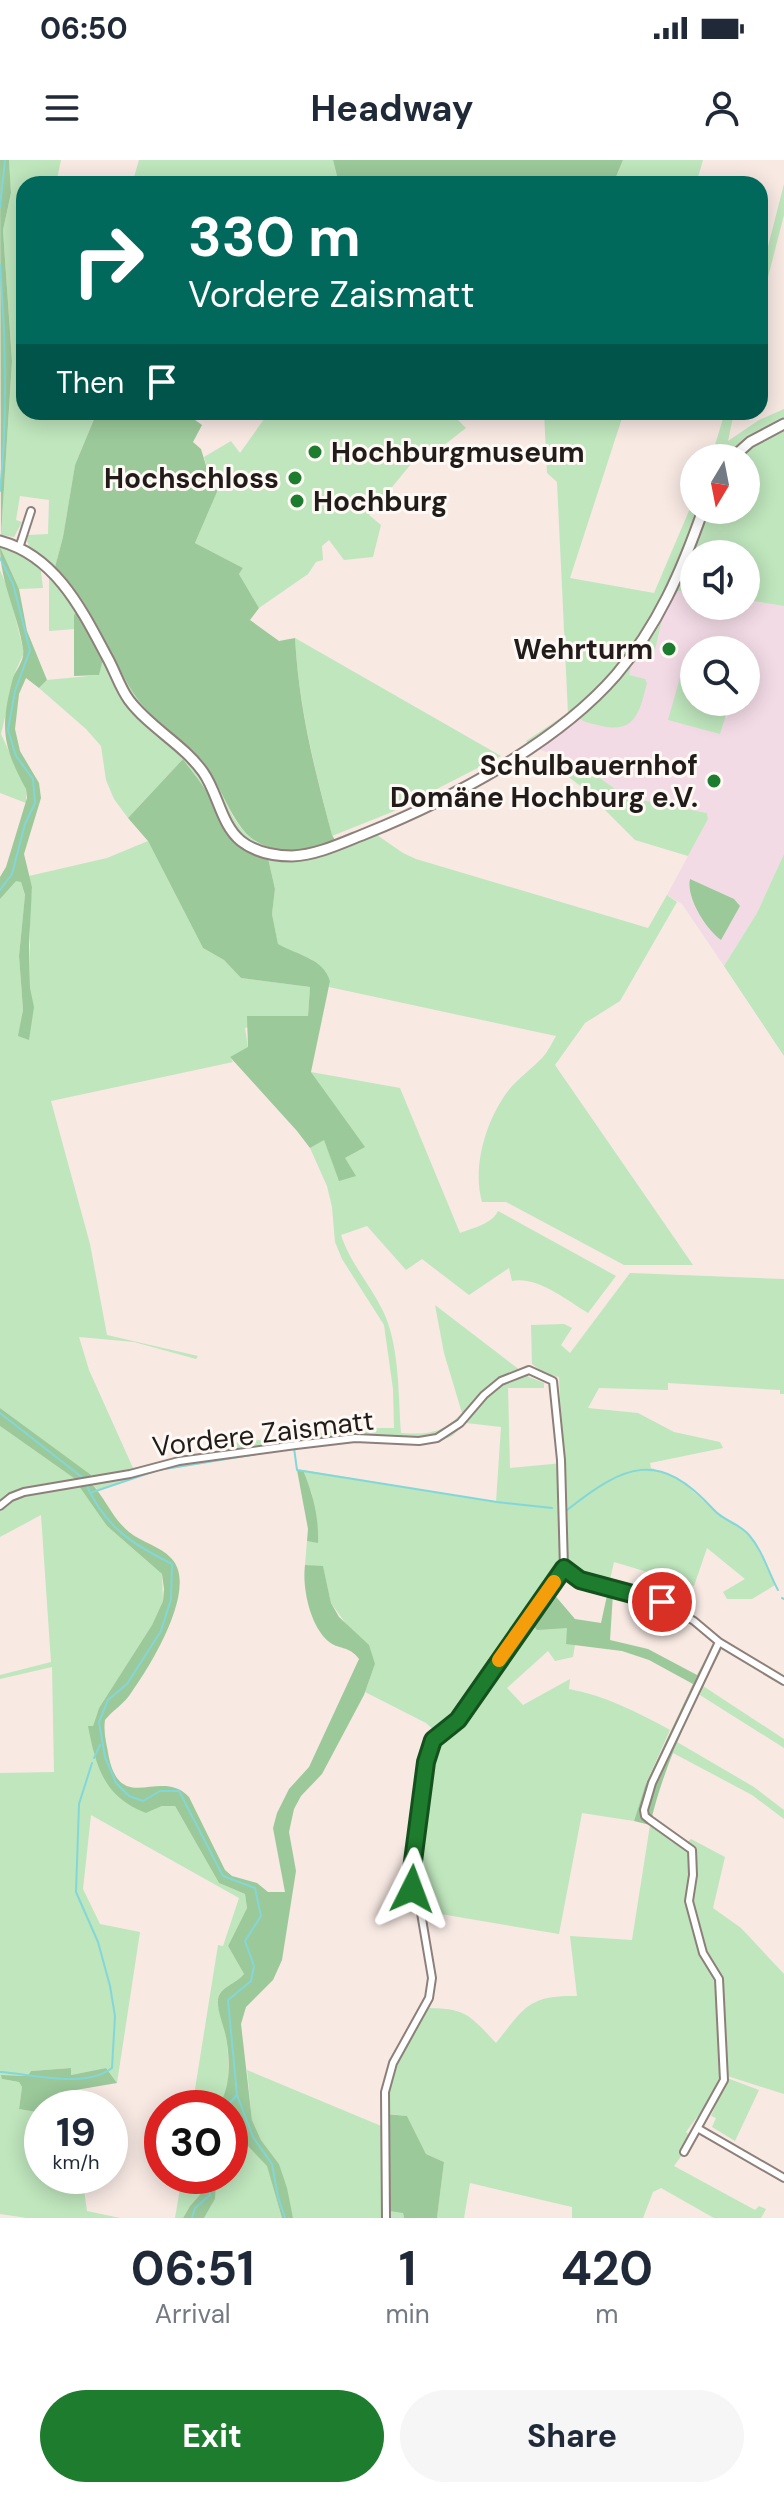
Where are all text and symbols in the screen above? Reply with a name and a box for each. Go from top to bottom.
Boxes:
text: 06:50 [40,9,128,48]
text: Headway [311,85,473,132]
icon: menu [40,86,84,130]
icon: person [700,86,744,130]
text: 330 m [188,200,361,273]
icon: right [56,208,160,312]
text: Vordere Zaismatt [188,271,475,318]
icon: arrive [140,360,184,404]
text: Then [56,363,124,402]
place label: Hochburgmuseum [331,434,585,471]
marker: Hochburgmuseum [306,443,324,461]
north arrow [680,444,760,524]
map controls [680,444,760,716]
place label: Hochschloss [104,460,279,497]
marker: Hochschloss [286,469,304,487]
place label: Hochburg [313,483,448,520]
marker: Hochburg [288,492,306,510]
button: sound [680,540,760,620]
place label: Wehrturm [513,631,653,668]
button: search [680,636,760,716]
marker: Wehrturm [660,640,678,658]
place label: Schulbauernhof Domäne Hochburg e.V. [390,747,698,816]
marker: Schulbauernhof Domäne Hochburg e.V. [705,772,723,790]
street label: Vordere Zaismatt [150,1402,376,1465]
pin [628,1568,696,1636]
icon: arrive [640,1580,684,1624]
position arrow [370,1847,454,1931]
speed limit sign: 30 [144,2090,248,2194]
text: 19 [56,2106,96,2158]
text: km/h [52,2149,100,2175]
text: 06:51 [131,2237,255,2300]
text: 1 [399,2237,416,2300]
text: 420 [561,2237,653,2300]
text: Arrival [155,2297,231,2331]
text: min [385,2297,430,2331]
text: m [595,2297,618,2331]
button: Exit [40,2390,384,2482]
button: Share [400,2390,744,2482]

